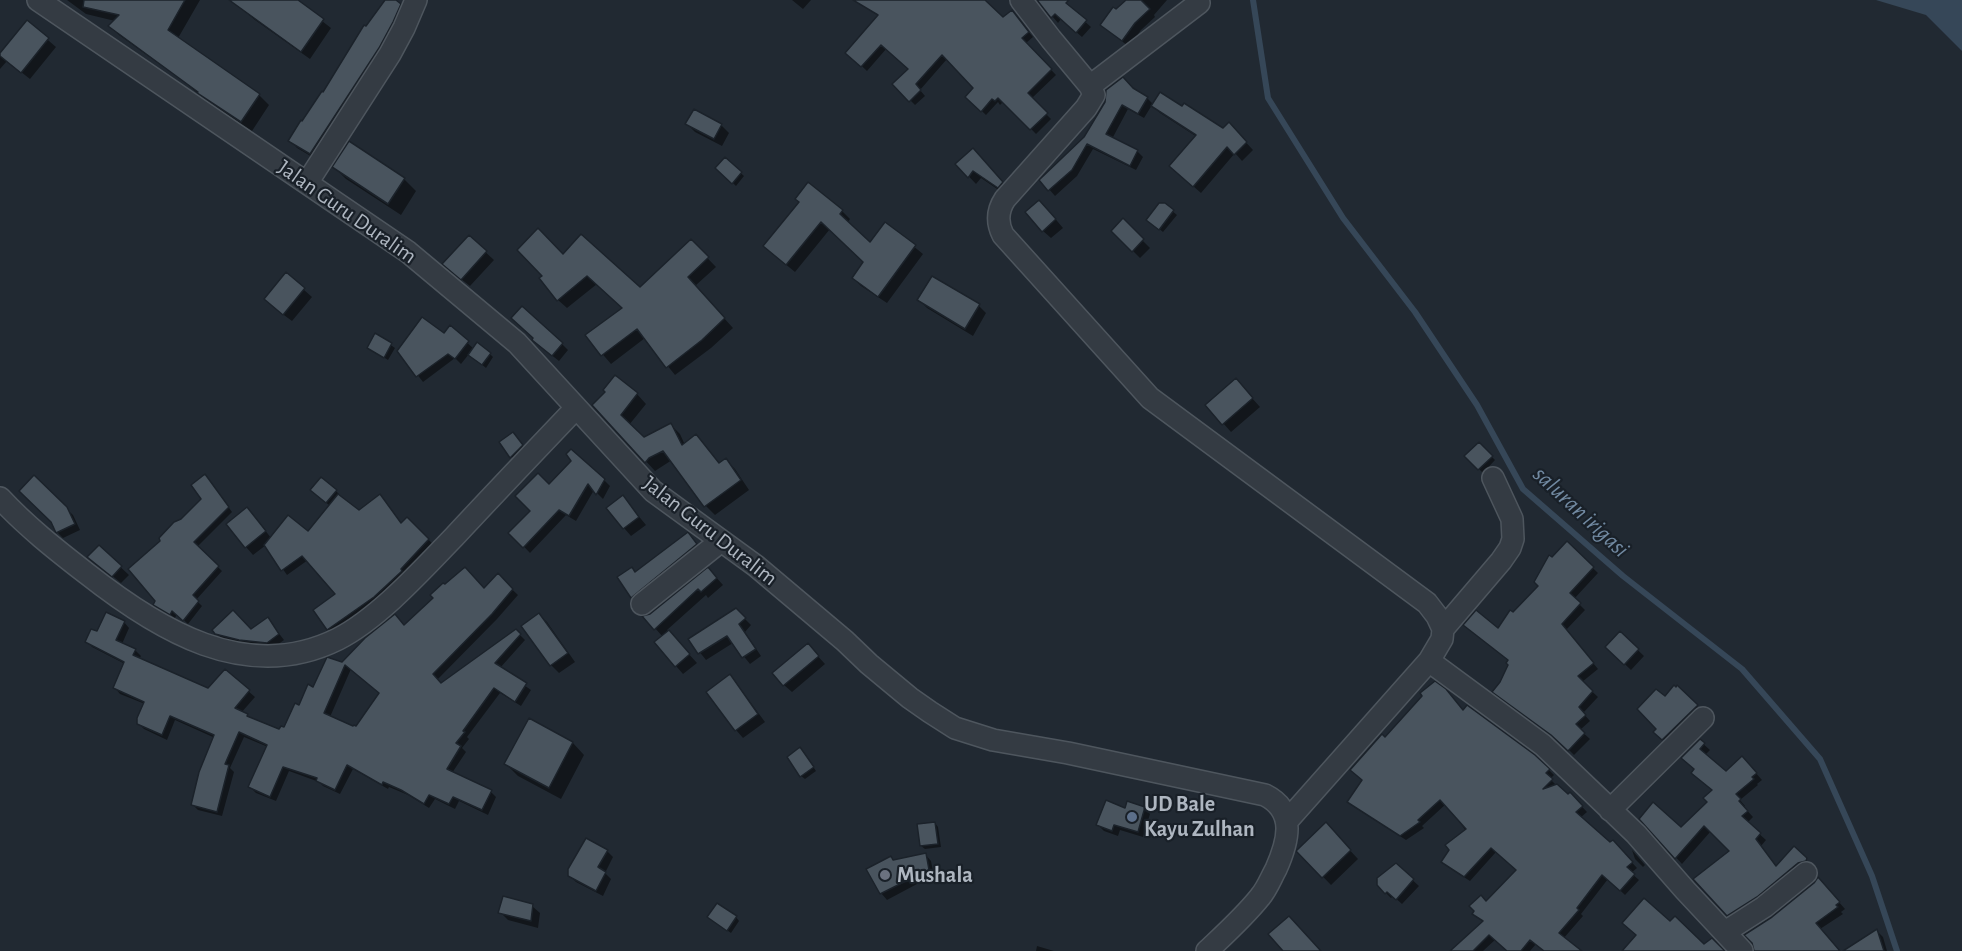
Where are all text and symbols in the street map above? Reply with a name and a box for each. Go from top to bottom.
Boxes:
street label: Jalan Guru Duralim [273,154,421,270]
water label: saluran irigasi [1527,460,1635,564]
street label: Jalan Guru Duralim [638,470,782,592]
place label: UD Bale Kayu Zulhan [1144,791,1255,842]
marker: UD Bale Kayu Zulhan [1125,810,1139,824]
place label: Mushala [897,862,973,888]
marker: Mushala [878,868,892,882]

